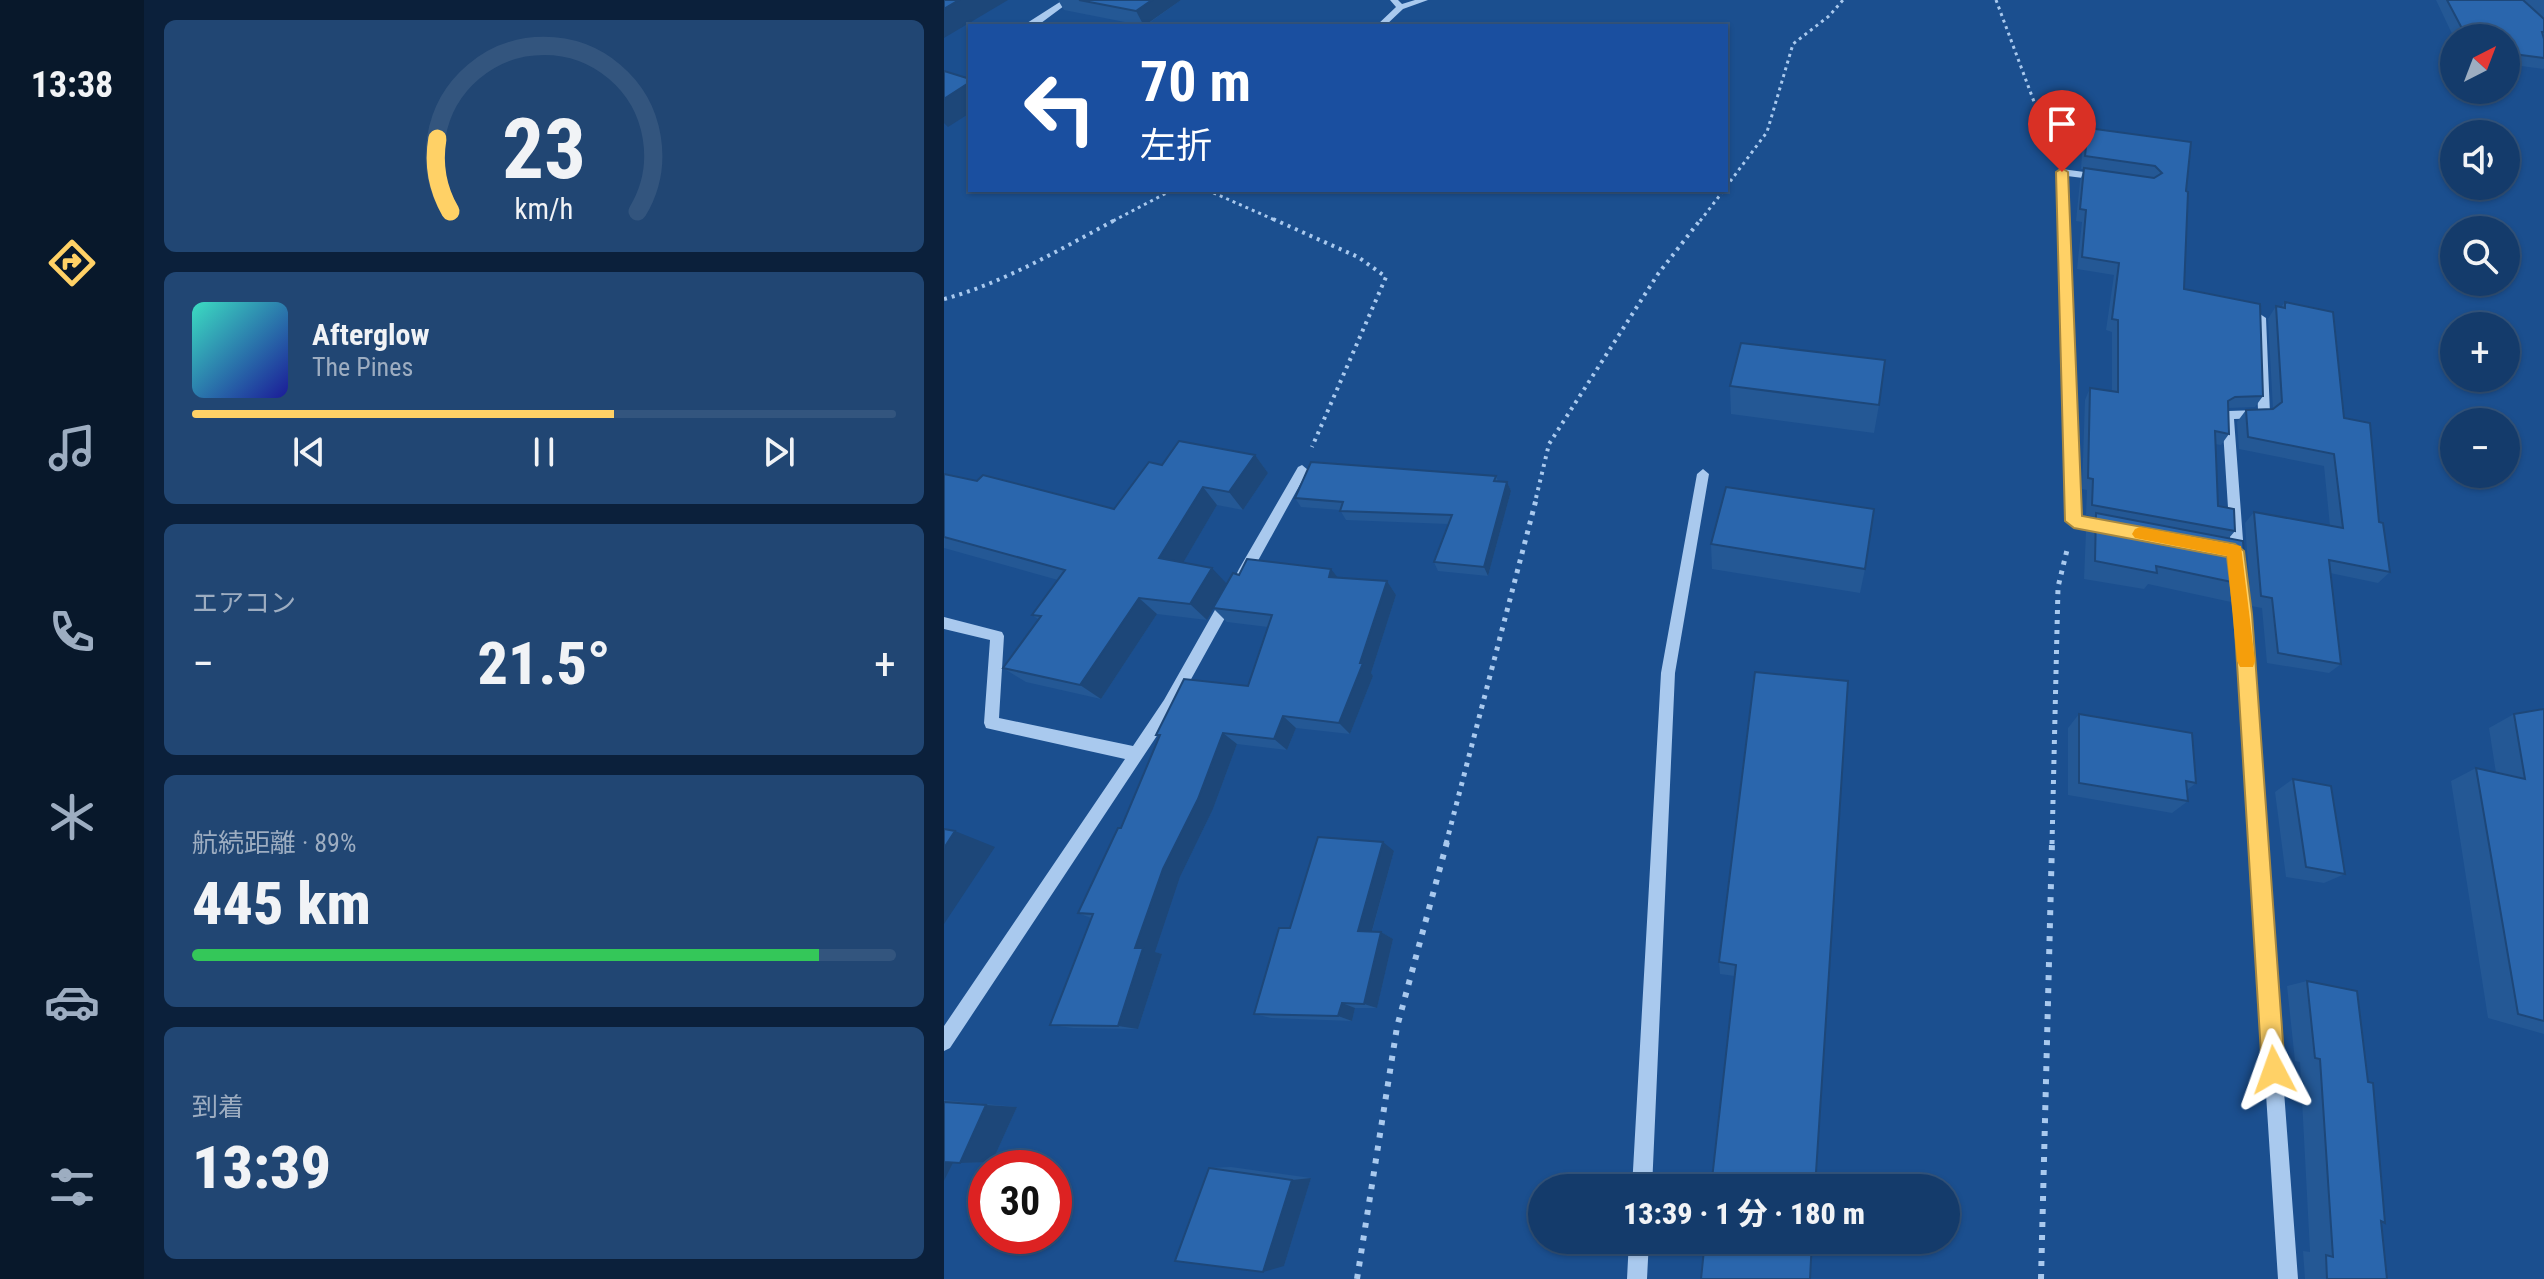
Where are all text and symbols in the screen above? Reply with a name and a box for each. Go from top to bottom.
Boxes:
north arrow [2440,24,2520,104]
map controls [2440,24,2520,488]
text: 70 m [1140,49,1251,115]
icon: left [1008,56,1112,160]
text: 13:38 [31,64,113,106]
pin [2028,90,2096,172]
text: 23 [502,100,586,197]
icon: arrive [2040,102,2084,146]
button: sound [2440,120,2520,200]
text: 左折 [1140,125,1212,167]
text: km/h [515,192,573,226]
button: search [2440,216,2520,296]
icon: directions [44,235,100,291]
button: + [2440,312,2520,392]
text: Afterglow [312,317,430,352]
text: The Pines [312,352,413,382]
button: − [2440,408,2520,488]
icon: music [44,420,100,476]
icon: previous [287,430,331,474]
icon: pause [522,430,566,474]
icon: next [757,430,801,474]
text: エアコン [192,588,296,618]
icon: phone [44,604,100,660]
text: 21.5° [478,628,611,699]
text: − [192,638,214,690]
text: + [874,638,896,690]
icon: climate [44,789,100,845]
text: 航続距離 · 89% [192,828,356,858]
text: 445 km [192,868,371,939]
icon: car [44,974,100,1030]
position arrow [2232,1028,2316,1112]
text: 到着 [192,1092,244,1122]
text: 13:39 [192,1132,331,1203]
speed limit sign: 30 [968,1150,1072,1254]
icon: filters [44,1159,100,1215]
text: 13:39 · 1 分 · 180 m [1623,1196,1865,1231]

